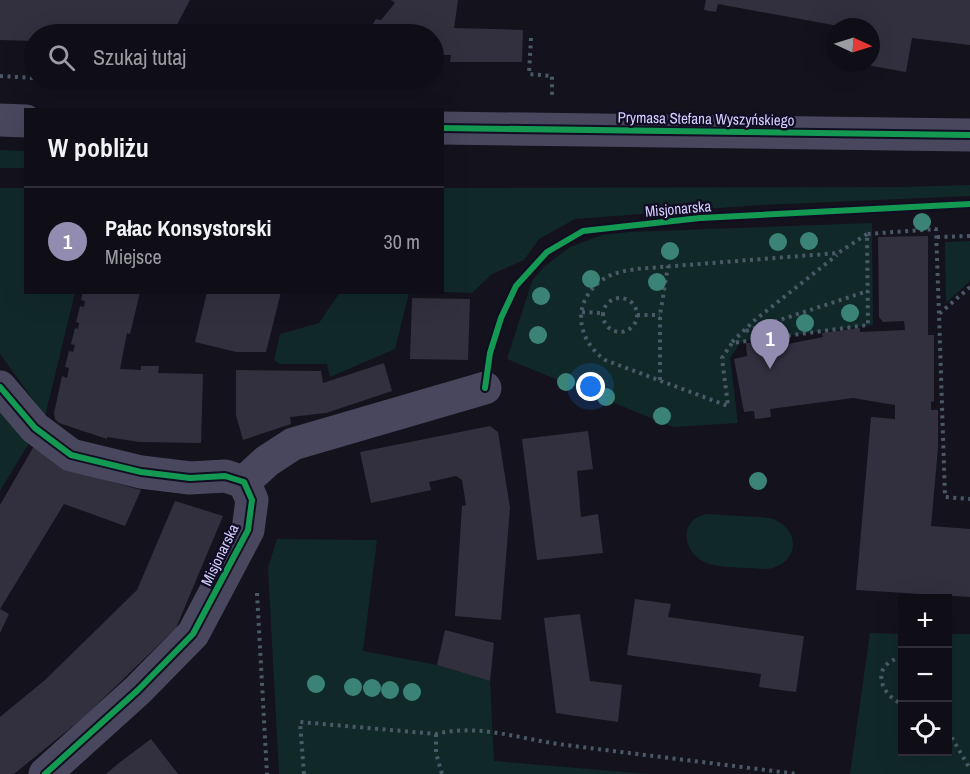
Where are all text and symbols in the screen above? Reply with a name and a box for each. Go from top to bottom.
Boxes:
north arrow [826,18,880,72]
search box [24,24,444,90]
icon: search [45,41,78,74]
text: Szukaj tutaj [93,42,186,72]
street label: Prymasa Stefana Wyszyńskiego [617,106,795,131]
text: W pobliżu [48,130,149,165]
street label: Misjonarska [644,195,712,222]
text: Pałac Konsystorski [105,213,271,243]
text: 1 [63,228,72,255]
text: 30 m [384,228,420,255]
text: Miejsce [105,243,162,270]
pin: 1 [750,320,790,369]
your location [576,372,605,401]
street label: Misjonarska [196,520,244,589]
map controls [898,594,952,756]
button: + [898,594,952,648]
button: − [898,648,952,702]
button: locate [898,702,952,756]

